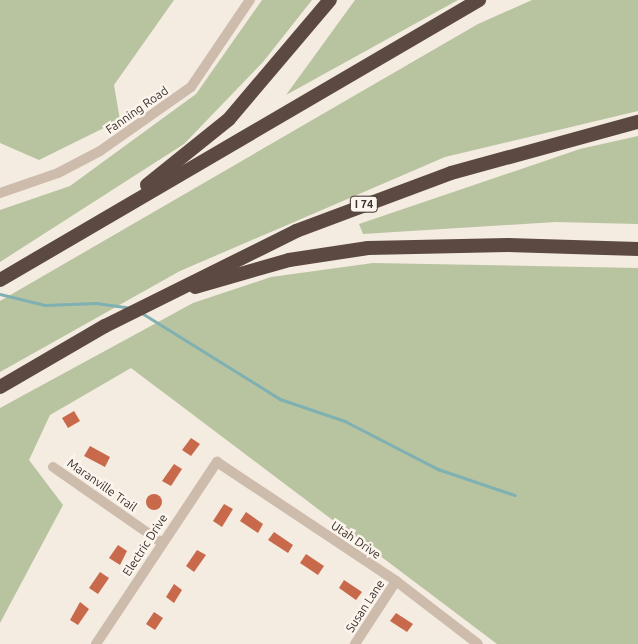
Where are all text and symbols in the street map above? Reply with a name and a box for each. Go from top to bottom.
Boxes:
street label: Fanning Road [103,83,171,137]
road number: I 74 [349,195,379,212]
street label: Maranville Trail [64,456,140,514]
street label: Electric Drive [120,511,170,579]
street label: Utah Drive [328,518,384,562]
street label: Susan Lane [343,577,387,635]

